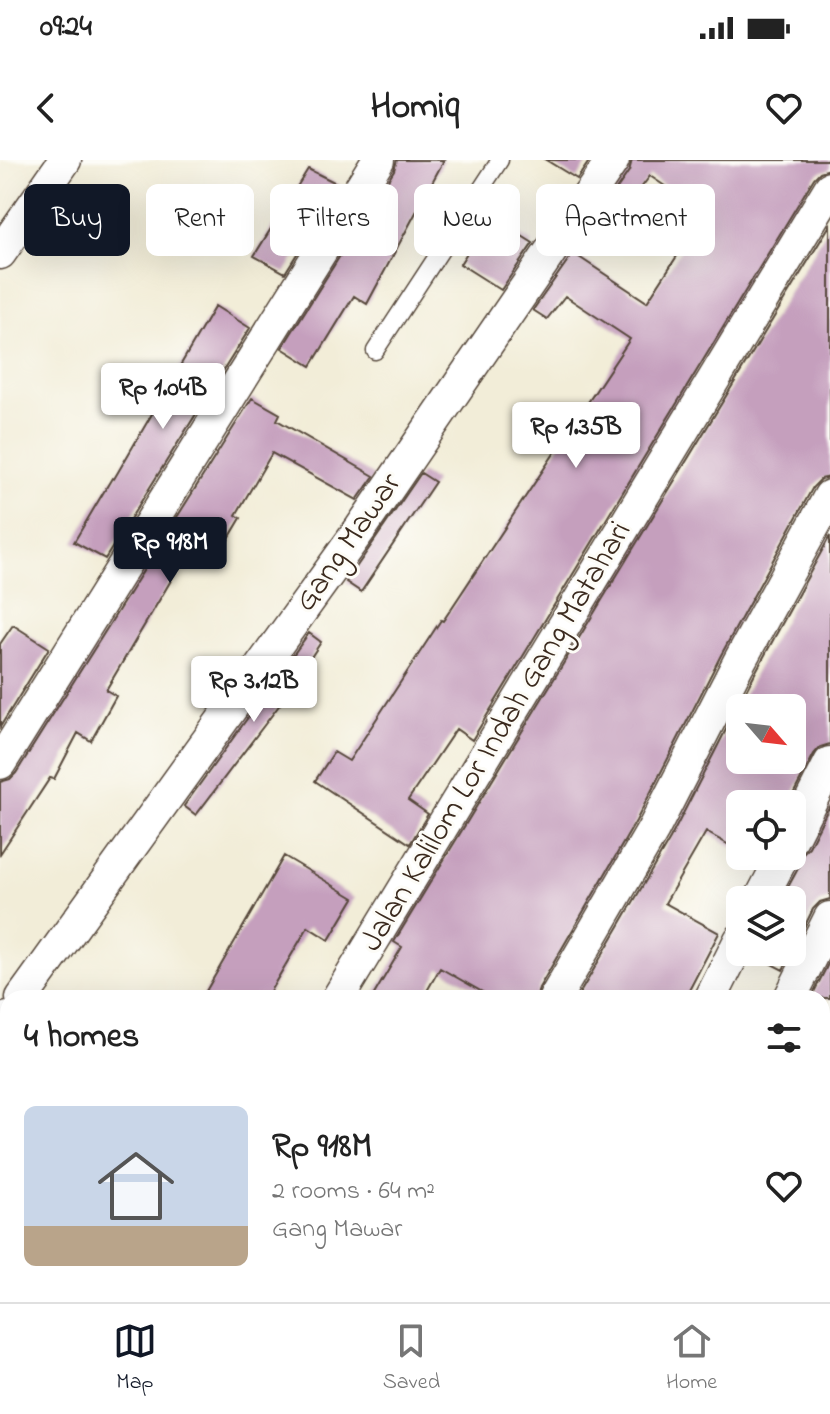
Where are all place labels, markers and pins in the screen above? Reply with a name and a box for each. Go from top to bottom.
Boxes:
pin: Rp 1.04B [80,363,246,431]
pin: Rp 1.35B [493,402,659,470]
pin: Rp 918M [96,517,244,585]
pin: Rp 3.12B [171,656,337,724]

